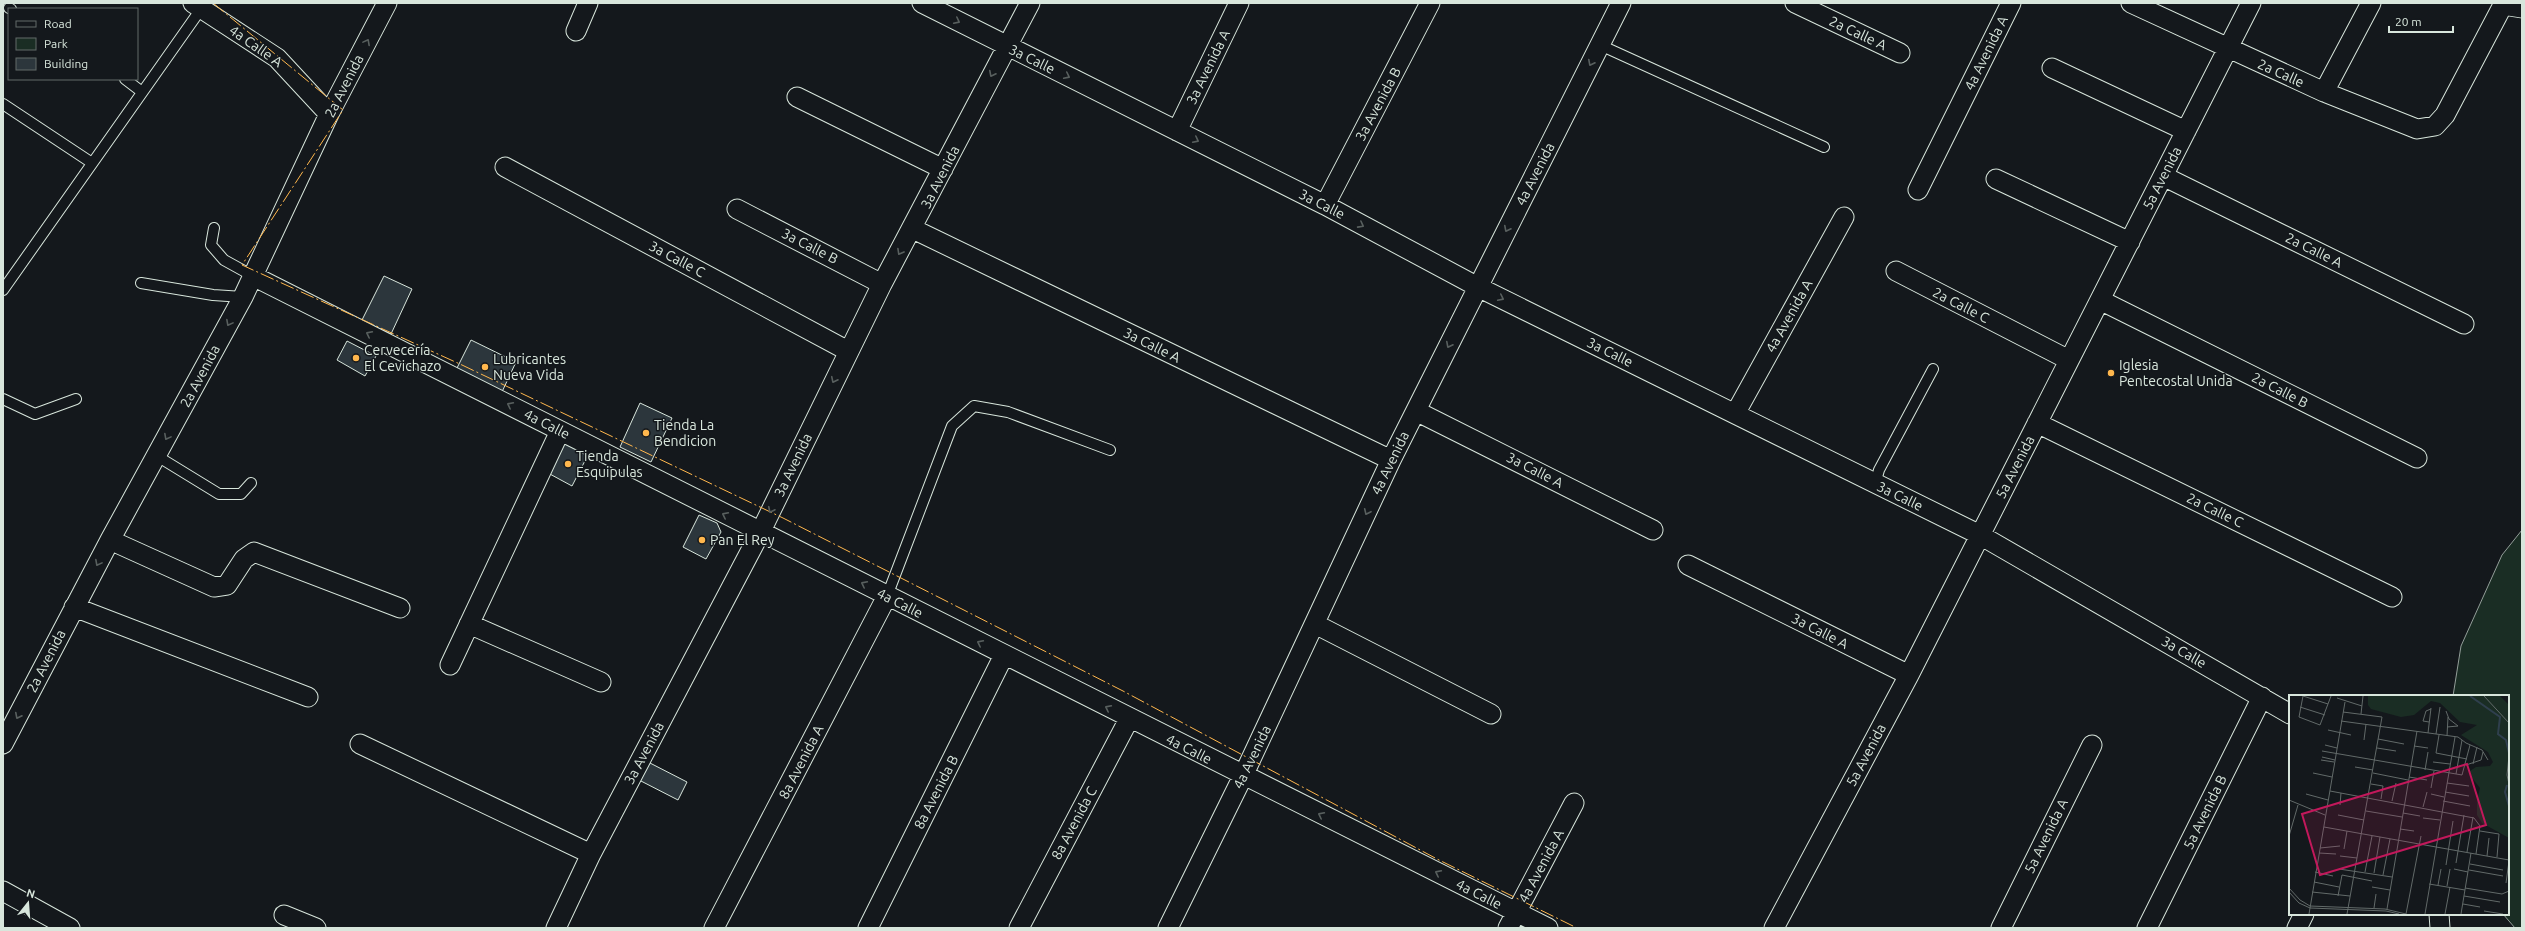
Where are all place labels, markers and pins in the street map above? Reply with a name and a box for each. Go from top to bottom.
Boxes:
place label: Cervecería El Cevichazo [364,342,441,374]
place label: Lubricantes Nueva Vida [493,351,566,383]
marker: Cervecería El Cevichazo [351,353,361,363]
place label: Iglesia Pentecostal Unida [2119,357,2233,389]
marker: Lubricantes Nueva Vida [480,362,490,372]
marker: Iglesia Pentecostal Unida [2106,368,2116,378]
place label: Tienda La Bendicion [654,417,716,449]
marker: Tienda La Bendicion [641,428,651,438]
place label: Tienda Esquipulas [576,448,643,480]
marker: Tienda Esquipulas [563,459,573,469]
place label: Pan El Rey [710,532,775,548]
marker: Pan El Rey [697,535,707,545]

